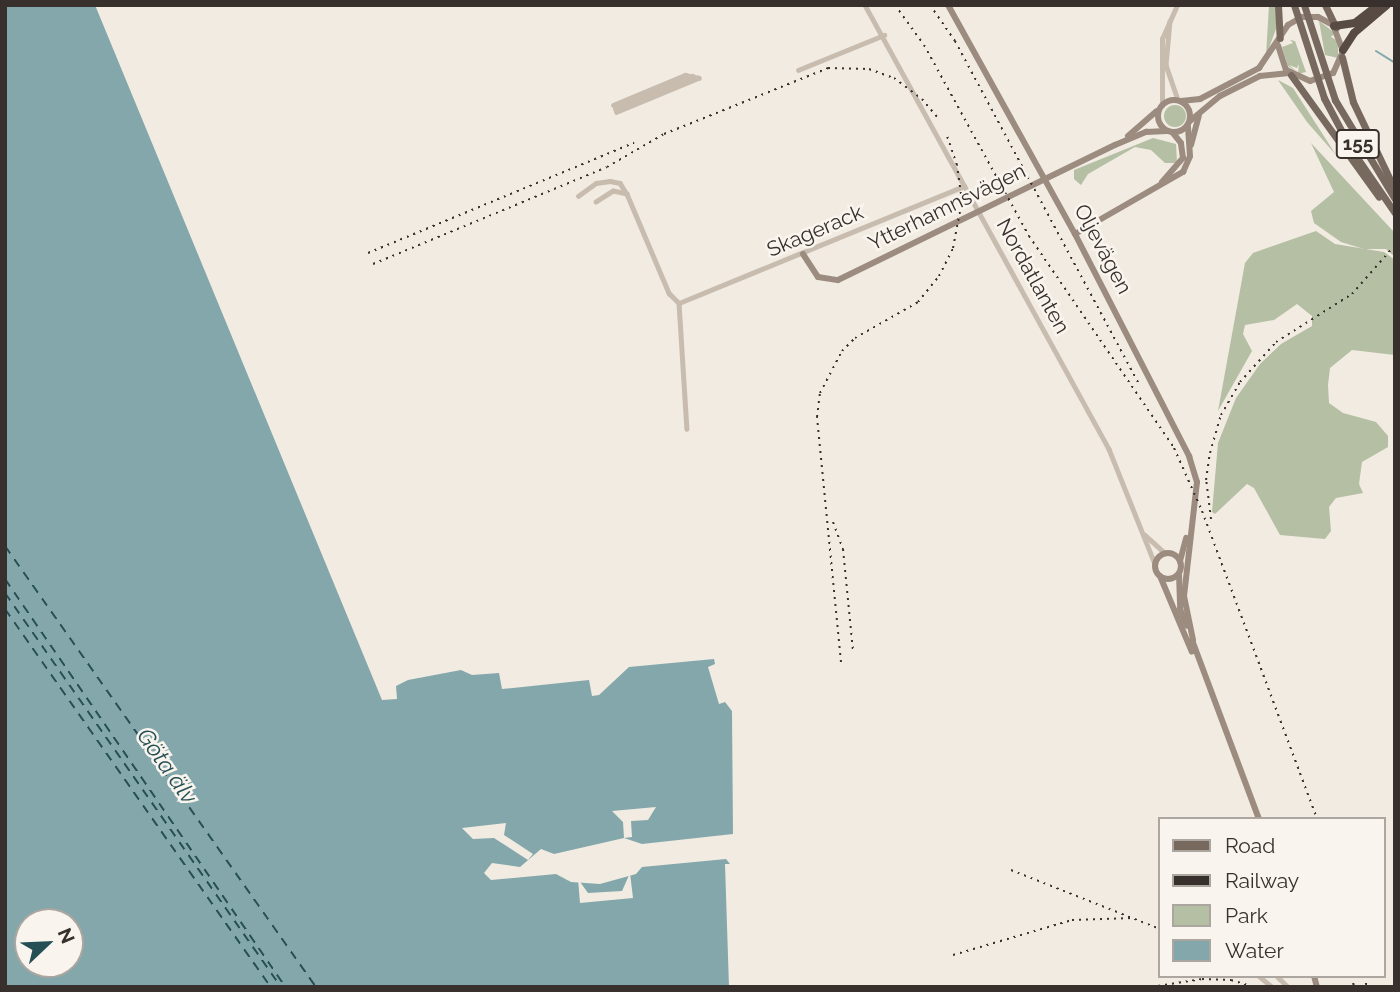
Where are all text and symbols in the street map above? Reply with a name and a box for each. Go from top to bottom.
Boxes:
road number: 155 [1335,128,1381,160]
street label: Ytterhamnsvägen [864,158,1030,256]
street label: Skagerack [763,199,867,263]
street label: Oljevägen [1069,200,1137,298]
street label: Nordatlanten [991,214,1075,338]
water label: Göta älv [131,723,203,809]
legend [1158,817,1386,978]
text: Road [1225,833,1275,858]
text: Railway [1225,868,1299,893]
text: Park [1225,903,1268,928]
north arrow [14,908,84,978]
text: N [54,925,79,947]
text: Water [1225,938,1284,963]

